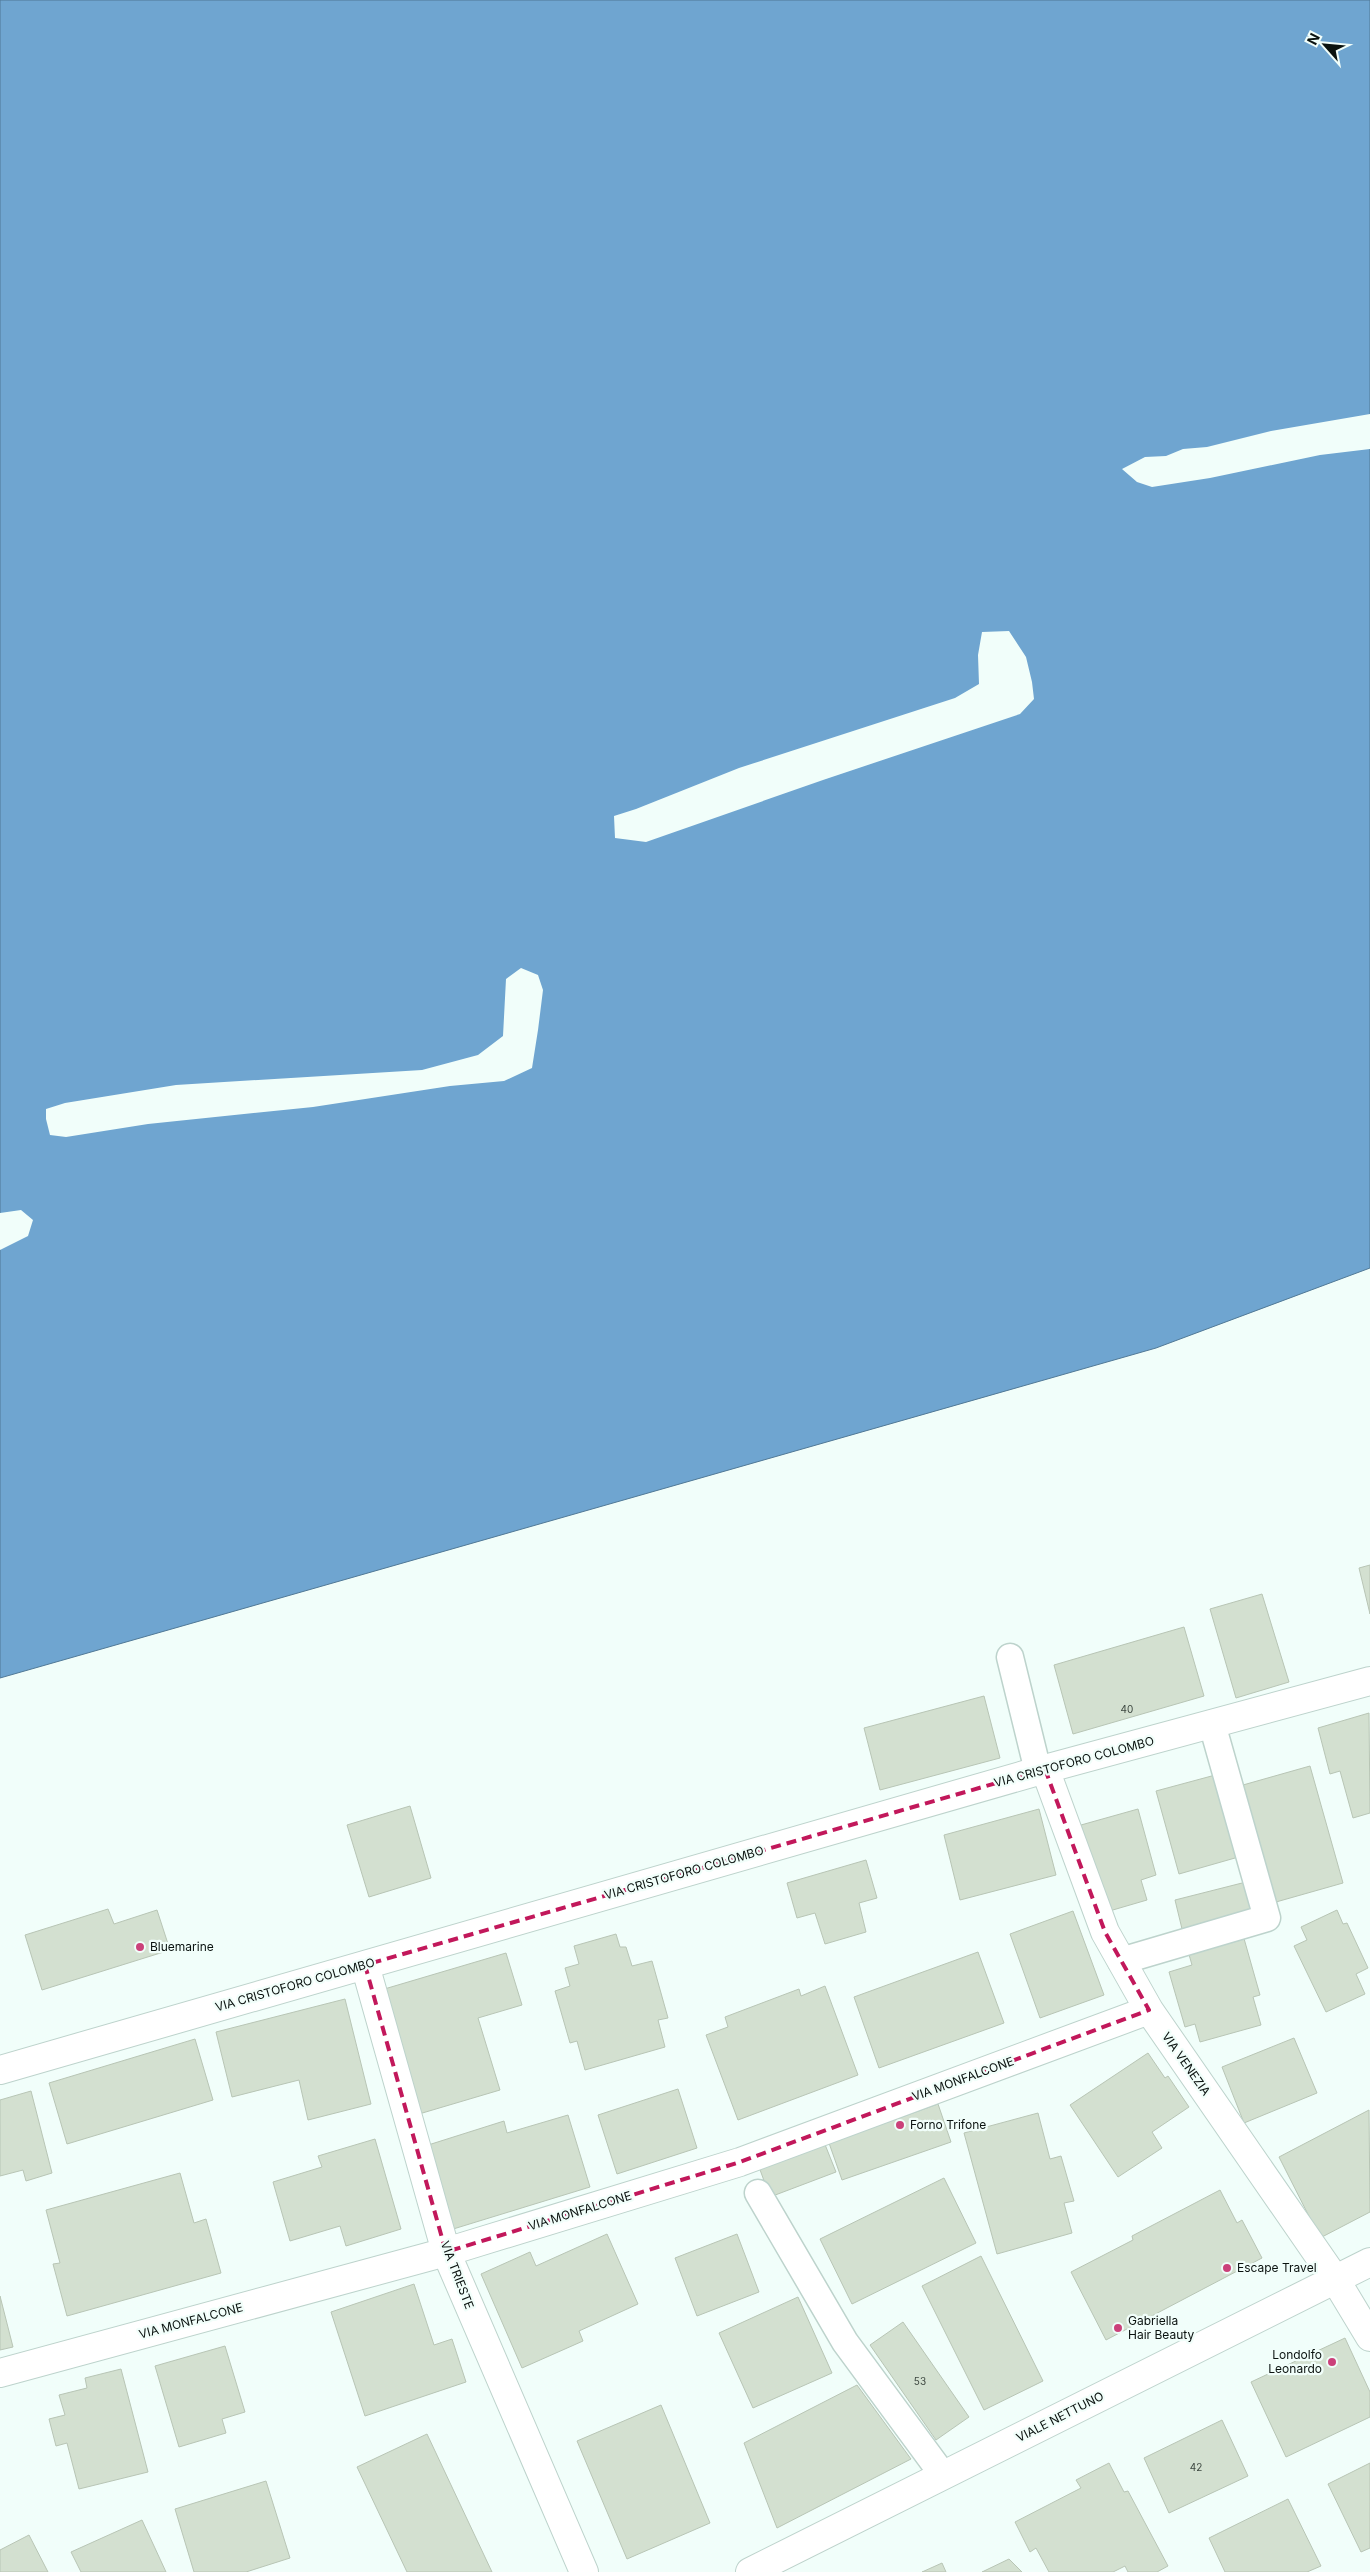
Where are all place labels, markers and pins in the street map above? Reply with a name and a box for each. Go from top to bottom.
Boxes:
place label: Bluemarine [150,1939,214,1954]
marker: Bluemarine [134,1941,146,1953]
place label: Forno Trifone [910,2117,986,2132]
marker: Forno Trifone [894,2119,906,2131]
place label: Escape Travel [1237,2260,1317,2275]
marker: Escape Travel [1221,2262,1233,2274]
place label: Gabriella Hair Beauty [1128,2313,1194,2342]
marker: Gabriella Hair Beauty [1112,2322,1124,2334]
place label: Londolfo Leonardo [1268,2347,1322,2376]
marker: Londolfo Leonardo [1326,2356,1338,2368]

